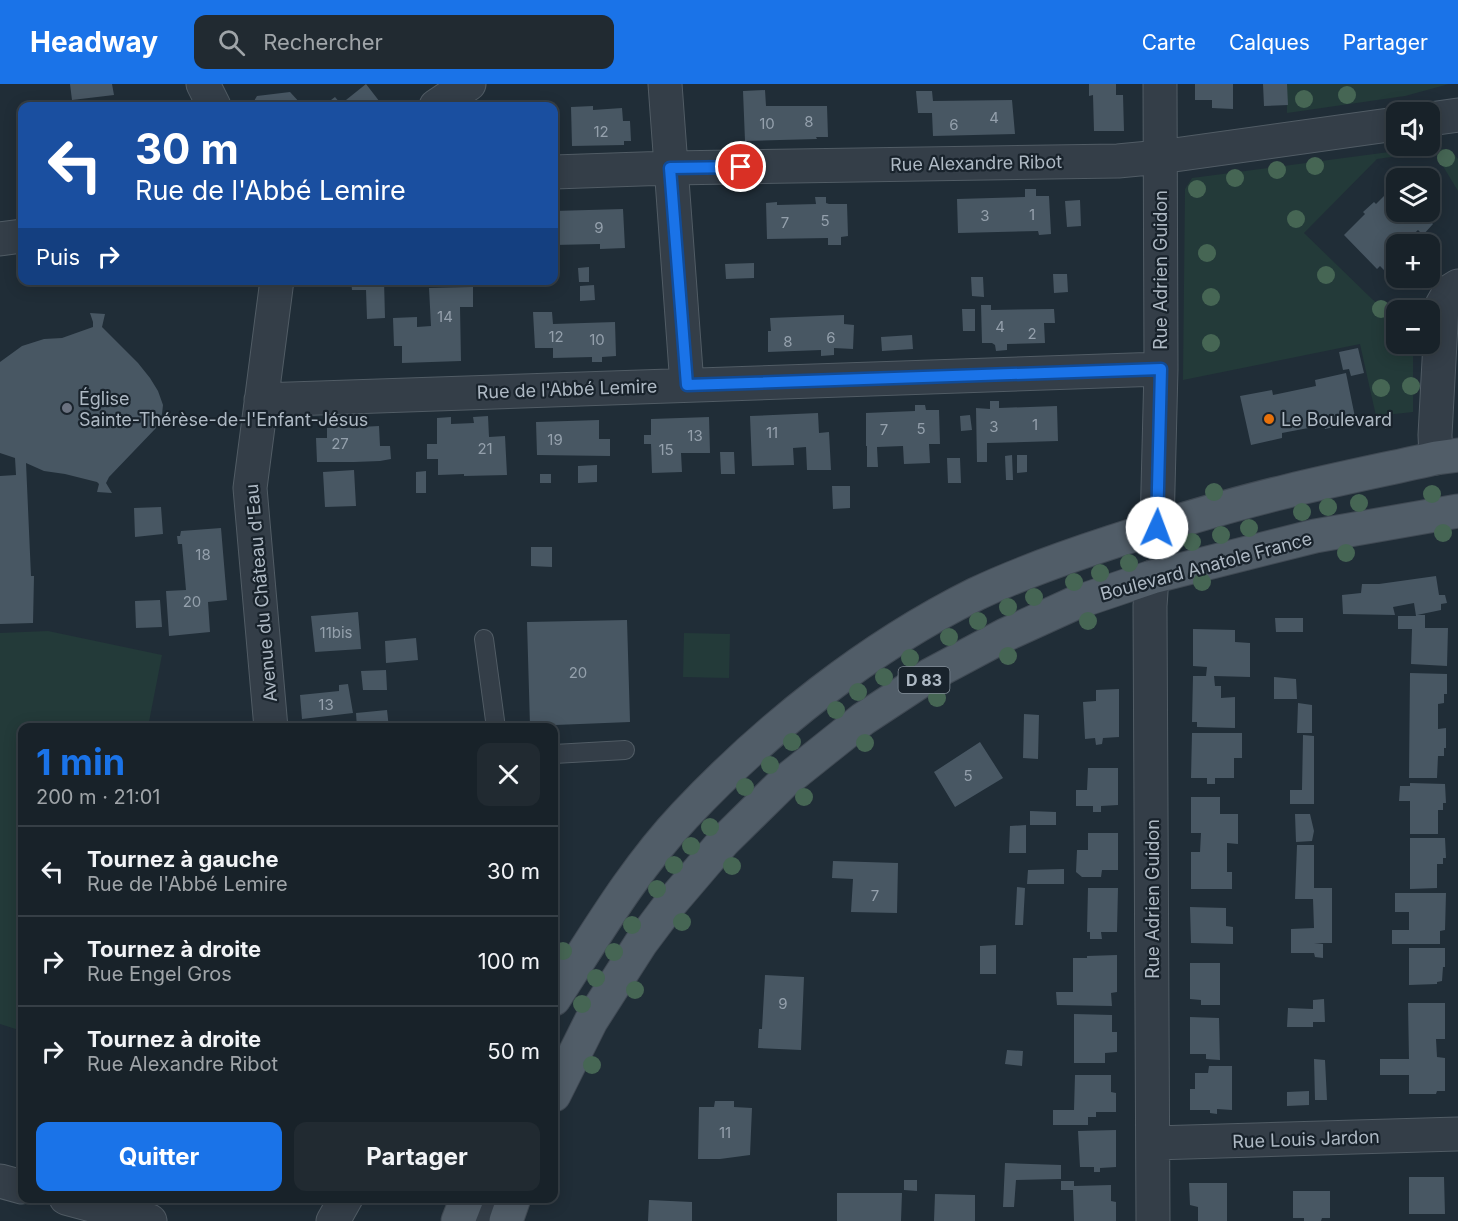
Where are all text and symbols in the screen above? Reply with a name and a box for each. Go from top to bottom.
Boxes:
search box [194,15,614,69]
text: Headway [30,25,158,59]
icon: search [215,26,248,59]
text: Rechercher [263,29,383,55]
text: Carte [1142,30,1196,55]
text: Calques [1229,30,1310,55]
text: Partager [1343,30,1428,55]
map controls [1386,102,1440,354]
button: sound [1386,102,1440,156]
house number: 4 [989,108,999,127]
house number: 8 [804,112,814,131]
house number: 10 [759,114,775,133]
house number: 6 [949,115,959,134]
house number: 12 [593,122,609,141]
text: 30 m [135,123,239,174]
icon: left [36,126,114,204]
pin [715,141,766,192]
icon: arrive [724,150,757,183]
street label: Rue Alexandre Ribot [890,151,1062,175]
button: layers [1386,168,1440,222]
text: Rue de l'Abbé Lemire [135,174,406,207]
street label: Rue Adrien Guidon [1150,190,1171,350]
house number: 1 [1029,205,1035,224]
house number: 3 [980,206,990,225]
house number: 5 [820,211,830,230]
house number: 7 [781,213,789,232]
house number: 9 [594,218,604,237]
button: + [1386,234,1440,288]
icon: right [92,240,125,273]
text: Puis [36,244,80,270]
button: − [1386,300,1440,354]
house number: 14 [437,307,453,326]
house number: 4 [995,317,1005,336]
house number: 2 [1027,324,1037,343]
house number: 12 [548,327,564,346]
house number: 6 [826,328,836,347]
house number: 10 [589,330,605,349]
house number: 8 [783,332,793,351]
street label: Rue de l'Abbé Lemire [476,375,658,403]
place label: Église Sainte-Thérèse-de-l'Enfant-Jésus [79,387,368,430]
marker: Église Sainte-Thérèse-de-l'Enfant-Jésus [60,401,74,415]
place label: Le Boulevard [1281,409,1392,430]
marker: Le Boulevard [1262,412,1276,426]
house number: 1 [1032,415,1038,434]
house number: 3 [989,417,999,436]
house number: 5 [916,419,926,438]
house number: 7 [880,420,888,439]
house number: 11 [766,423,778,442]
house number: 13 [687,426,703,445]
house number: 19 [547,430,563,449]
house number: 27 [331,434,349,453]
house number: 21 [477,439,493,458]
house number: 15 [658,440,674,459]
street label: Avenue du Château d'Eau [241,483,281,703]
position arrow [1125,496,1189,560]
street label: Boulevard Anatole France [1098,528,1314,604]
house number: 18 [195,545,211,564]
house number: 20 [183,592,201,611]
house number: 11bis [320,623,353,642]
house number: 20 [569,663,587,682]
road number: D 83 [898,667,950,693]
house number: 13 [318,695,334,714]
text: 1 min [36,740,125,784]
button: close [477,743,540,806]
house number: 5 [963,766,973,785]
text: 200 m · 21:01 [36,785,160,809]
street label: Rue Adrien Guidon [1142,819,1163,979]
text: Tournez à gauche [87,846,279,872]
icon: left [36,855,69,888]
text: 30 m [487,858,540,884]
text: Rue de l'Abbé Lemire [87,872,288,896]
house number: 7 [871,886,879,905]
text: Tournez à droite [87,936,261,962]
icon: right [36,945,69,978]
text: 100 m [478,948,540,974]
text: Rue Engel Gros [87,962,232,986]
house number: 9 [778,994,788,1013]
text: Tournez à droite [87,1026,261,1052]
icon: right [36,1035,69,1068]
text: 50 m [487,1038,540,1064]
text: Rue Alexandre Ribot [87,1052,278,1076]
button: Quitter [36,1122,282,1191]
button: Partager [294,1122,540,1191]
house number: 11 [719,1123,731,1142]
street label: Rue Louis Jardon [1232,1126,1380,1152]

